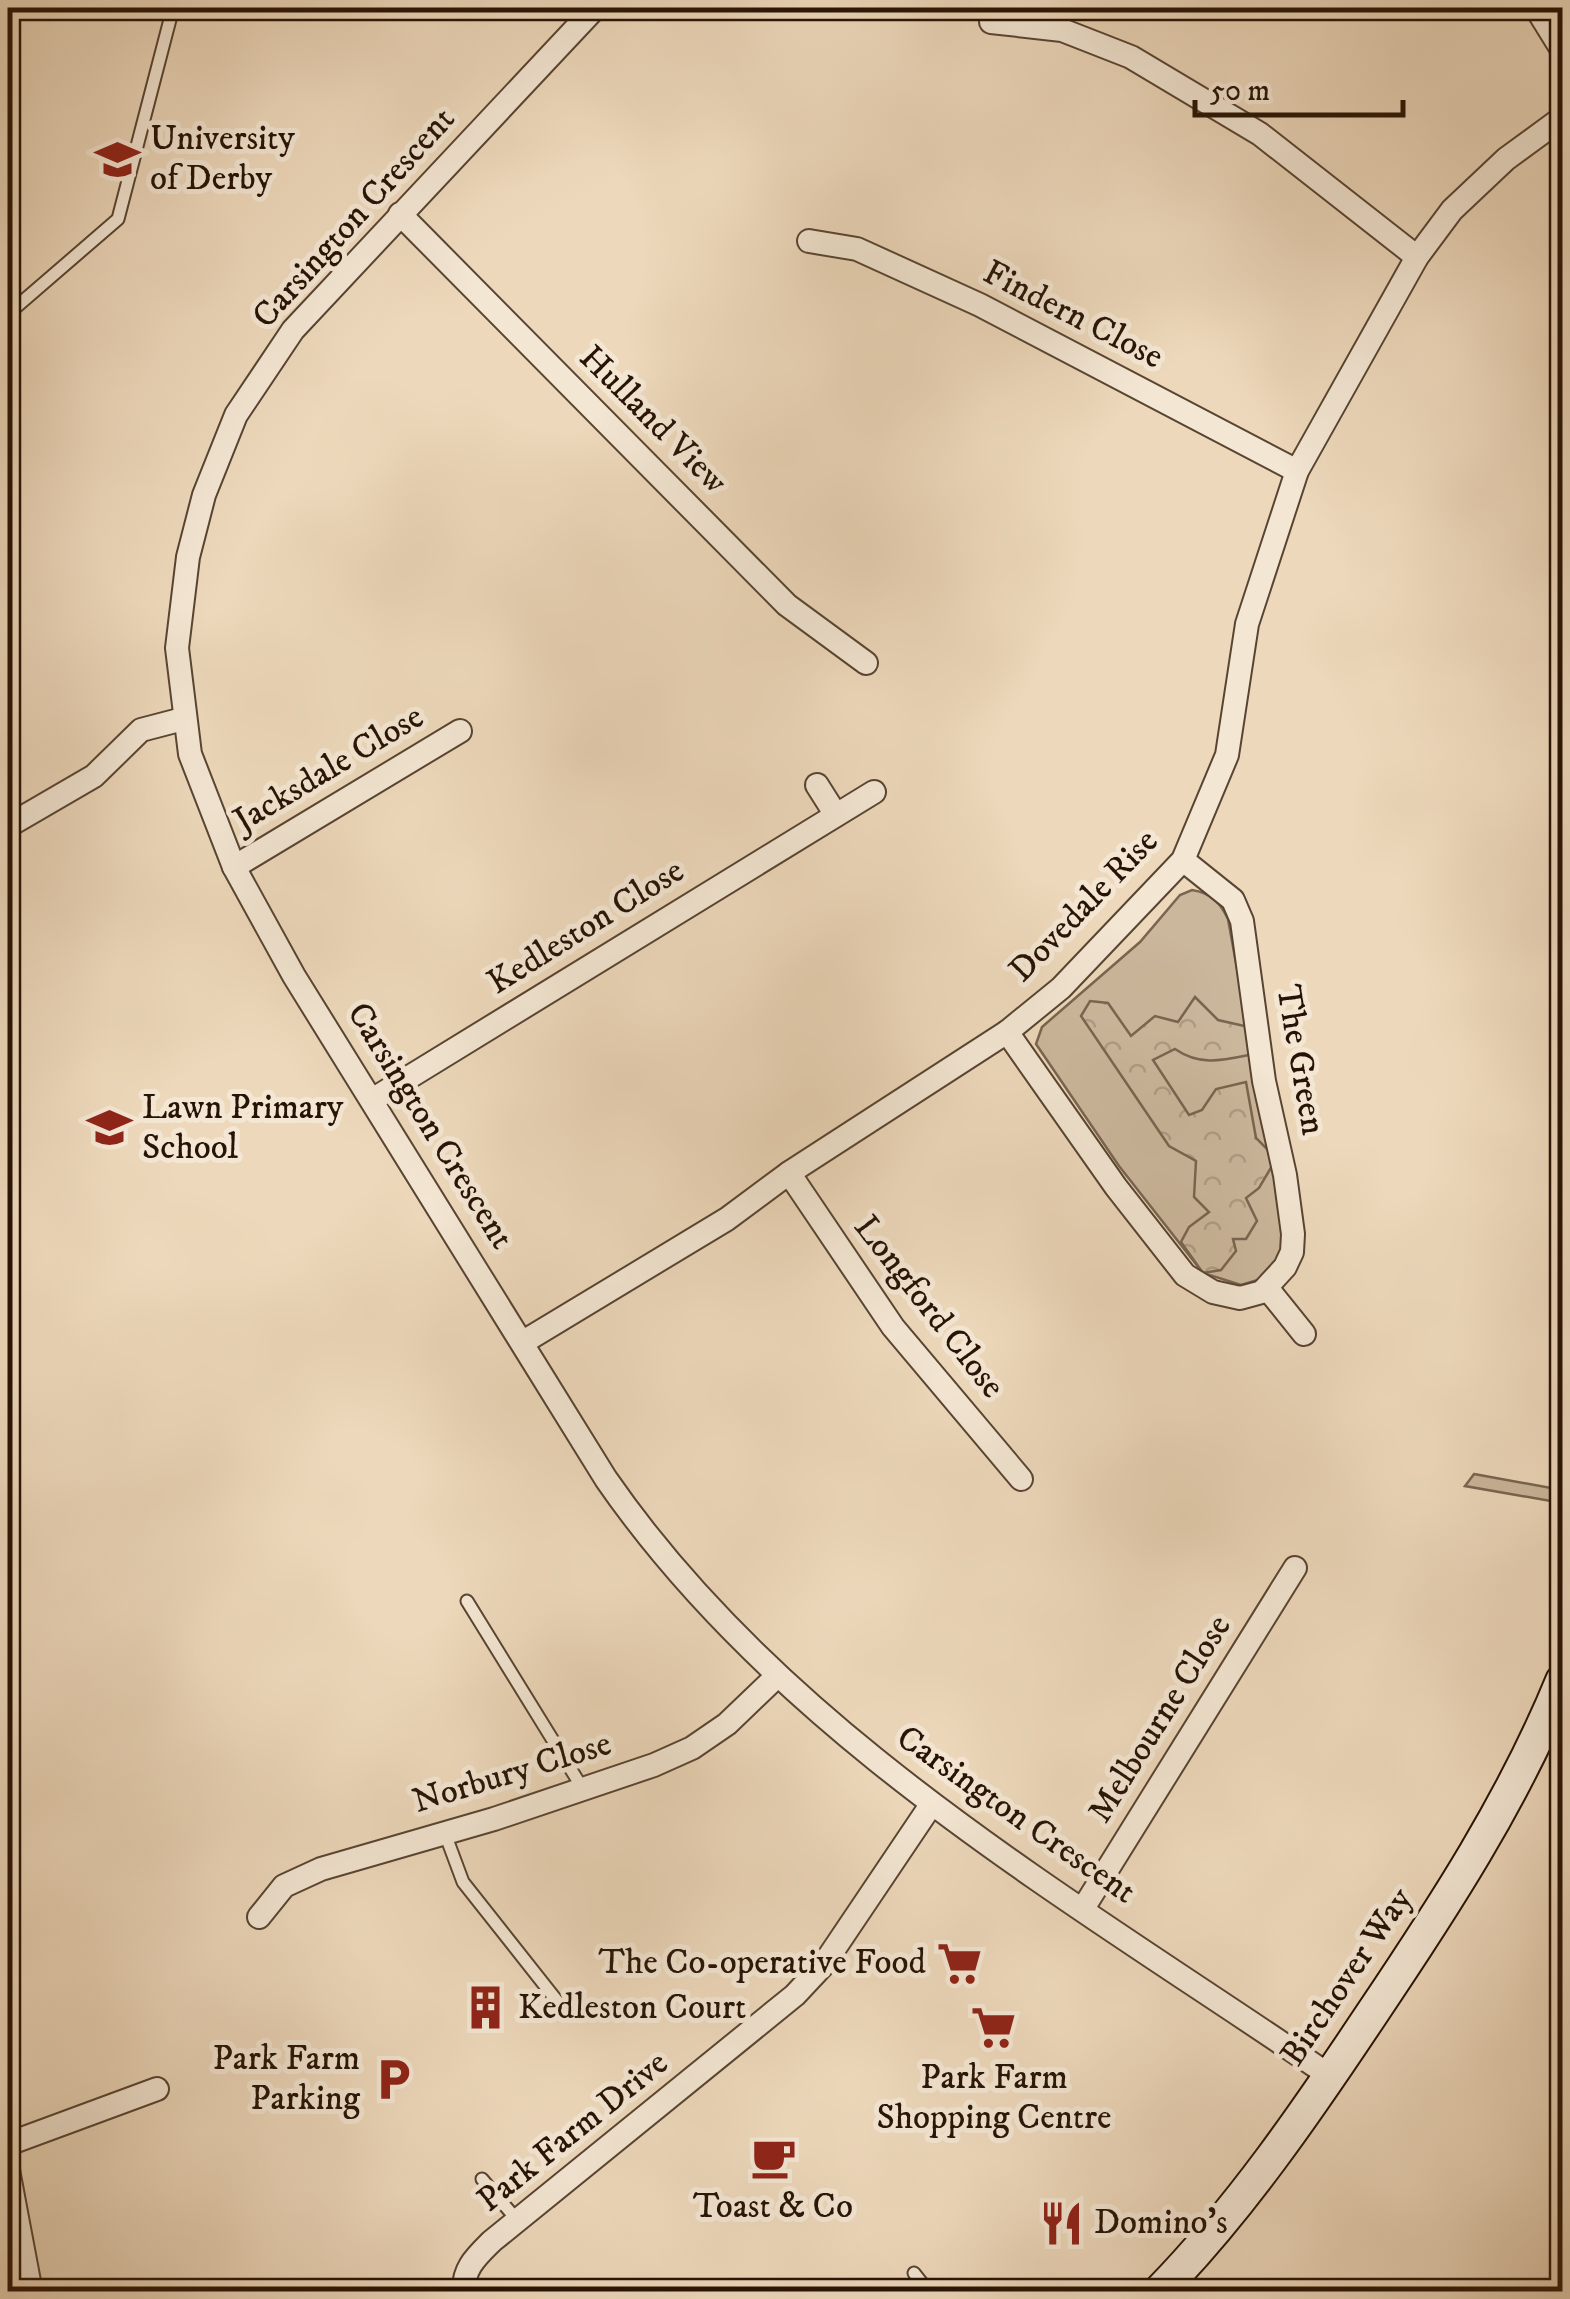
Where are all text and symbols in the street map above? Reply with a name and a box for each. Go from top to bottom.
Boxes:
scale bar [1195,55,1402,117]
text: 50 m [1210,73,1270,110]
street label: Carsington Crescent [243,98,465,338]
place label: University of Derby [150,117,295,201]
school or university icon: University of Derby [93,135,141,183]
street label: Findern Close [976,251,1170,379]
street label: Hulland View [569,336,737,504]
street label: Jacksdale Close [223,695,432,844]
street label: Dovedale Rise [1000,820,1168,992]
street label: Kedleston Close [480,849,692,1005]
street label: The Green [1265,982,1335,1138]
street label: Carsington Crescent [337,995,523,1257]
place label: Lawn Primary School [142,1086,344,1170]
school or university icon: Lawn Primary School [85,1104,133,1152]
street label: Longford Close [844,1207,1014,1407]
street label: Melbourne Close [1079,1607,1241,1831]
street label: Carsington Crescent [888,1716,1144,1914]
street label: Norbury Close [407,1722,617,1824]
street label: Birchover Way [1271,1879,1423,2075]
supermarket icon: The Co-operative Food [935,1939,983,1987]
place label: The Co-operative Food [598,1941,927,1985]
building icon: Kedleston Court [461,1984,509,2032]
place label: Kedleston Court [518,1986,746,2030]
supermarket icon: Park Farm Shopping Centre [970,2004,1018,2052]
place label: Park Farm Parking [213,2037,361,2121]
street label: Park Farm Drive [469,2042,677,2222]
parking icon: Park Farm Parking [369,2055,417,2103]
place label: Park Farm Shopping Centre [876,2056,1112,2140]
cafe icon: Toast & Co [749,2133,797,2181]
place label: Toast & Co [693,2185,853,2229]
restaurant icon: Domino's [1037,2199,1085,2247]
place label: Domino's [1094,2201,1228,2245]

